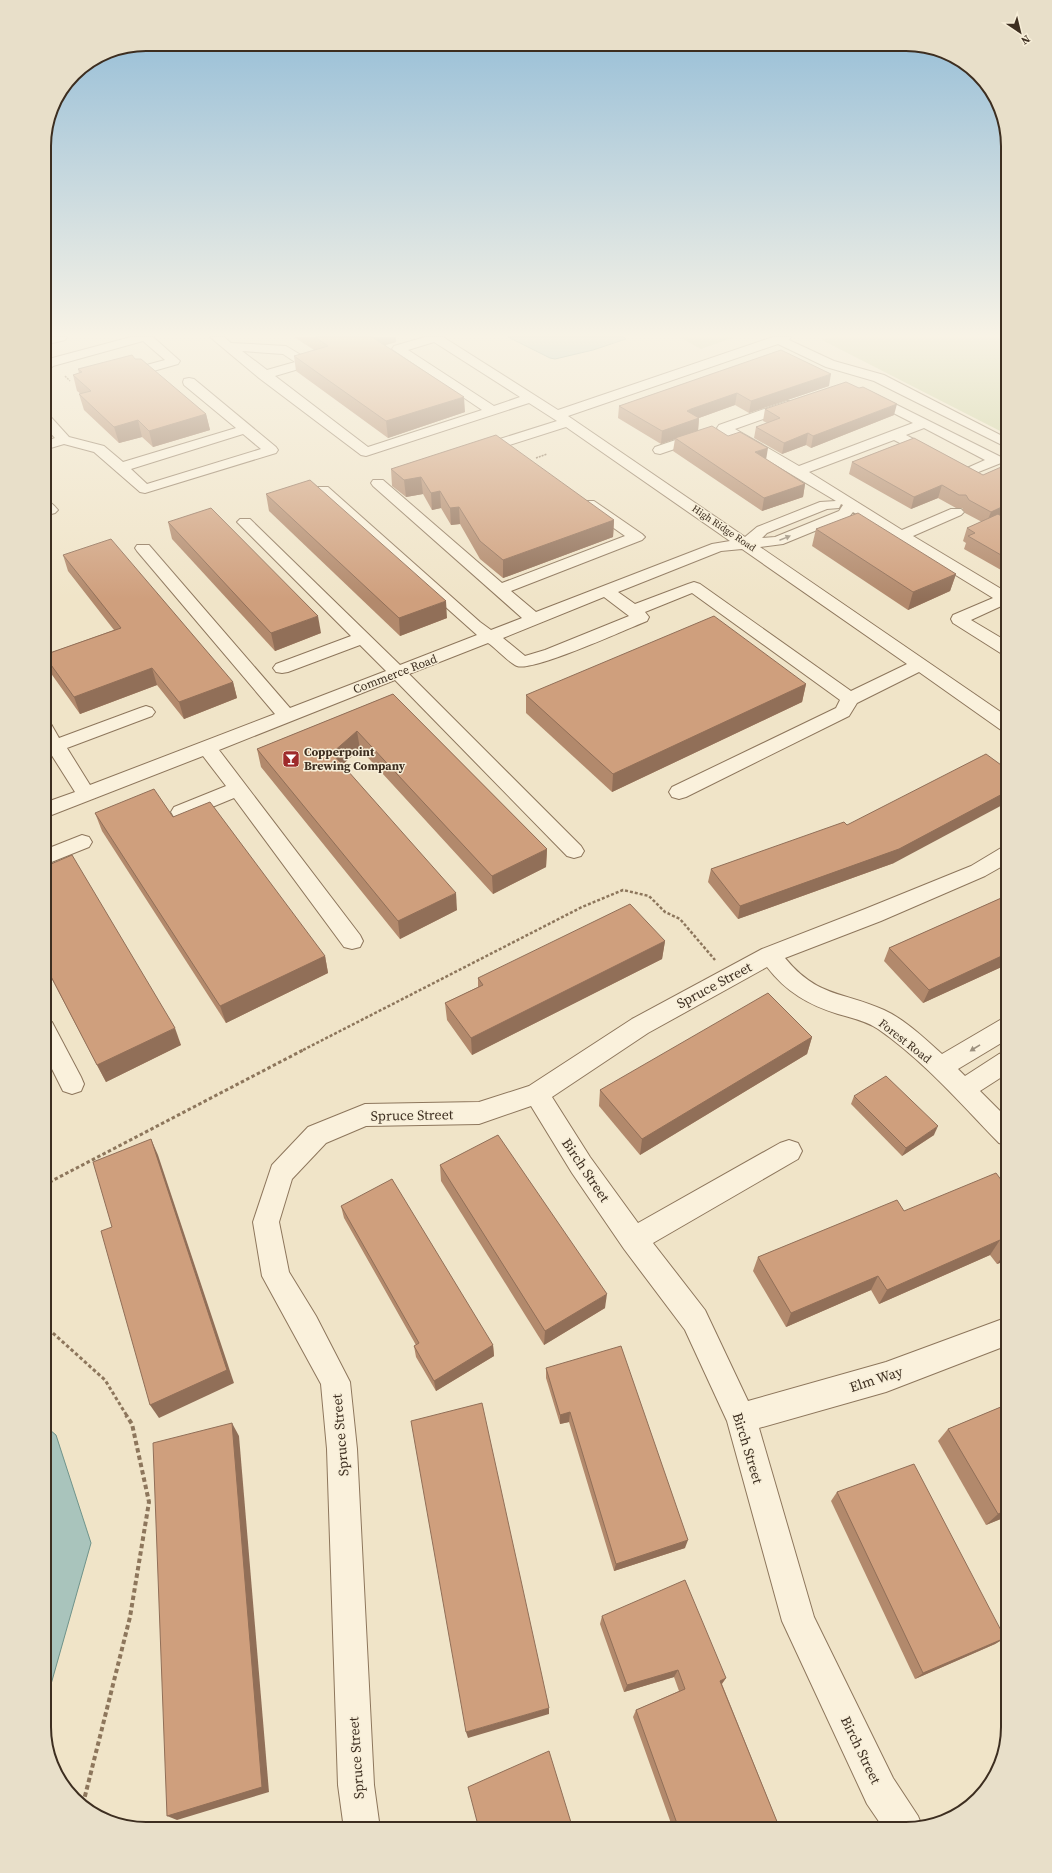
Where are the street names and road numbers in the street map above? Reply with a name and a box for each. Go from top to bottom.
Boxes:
street label: High Ridge Road [689,502,759,554]
street label: Commerce Road [351,651,440,697]
street label: Spruce Street [673,957,756,1013]
street label: Forest Road [875,1015,935,1067]
street label: Spruce Street [371,1104,454,1126]
street label: Birch Street [557,1134,615,1206]
street label: Elm Way [847,1361,906,1397]
street label: Spruce Street [326,1393,354,1477]
street label: Birch Street [728,1410,768,1486]
street label: Birch Street [836,1713,886,1788]
street label: Spruce Street [343,1716,369,1800]

